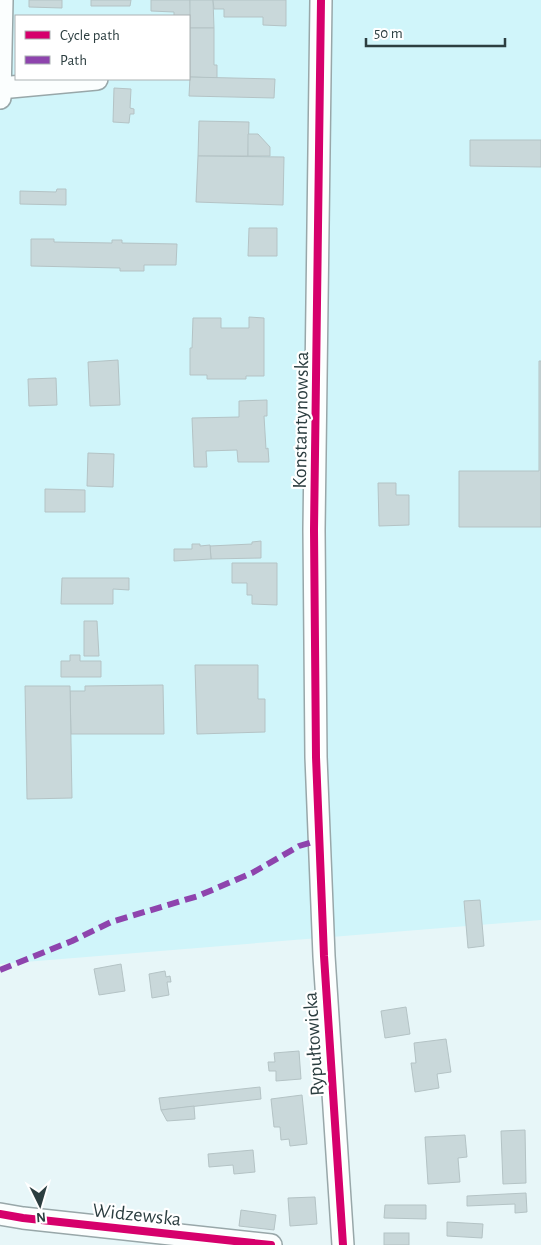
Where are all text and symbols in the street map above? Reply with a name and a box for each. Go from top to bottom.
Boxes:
legend [15,15,190,80]
scale bar [366,15,505,47]
text: 50 m [374,26,403,41]
text: Cycle path [60,28,120,43]
text: Path [60,53,87,68]
street label: Konstantynowska [290,351,312,489]
street label: Rypułtowicka [300,991,328,1097]
north arrow [15,1180,65,1230]
street label: Widzewska [92,1200,182,1230]
text: N [36,1210,47,1224]

